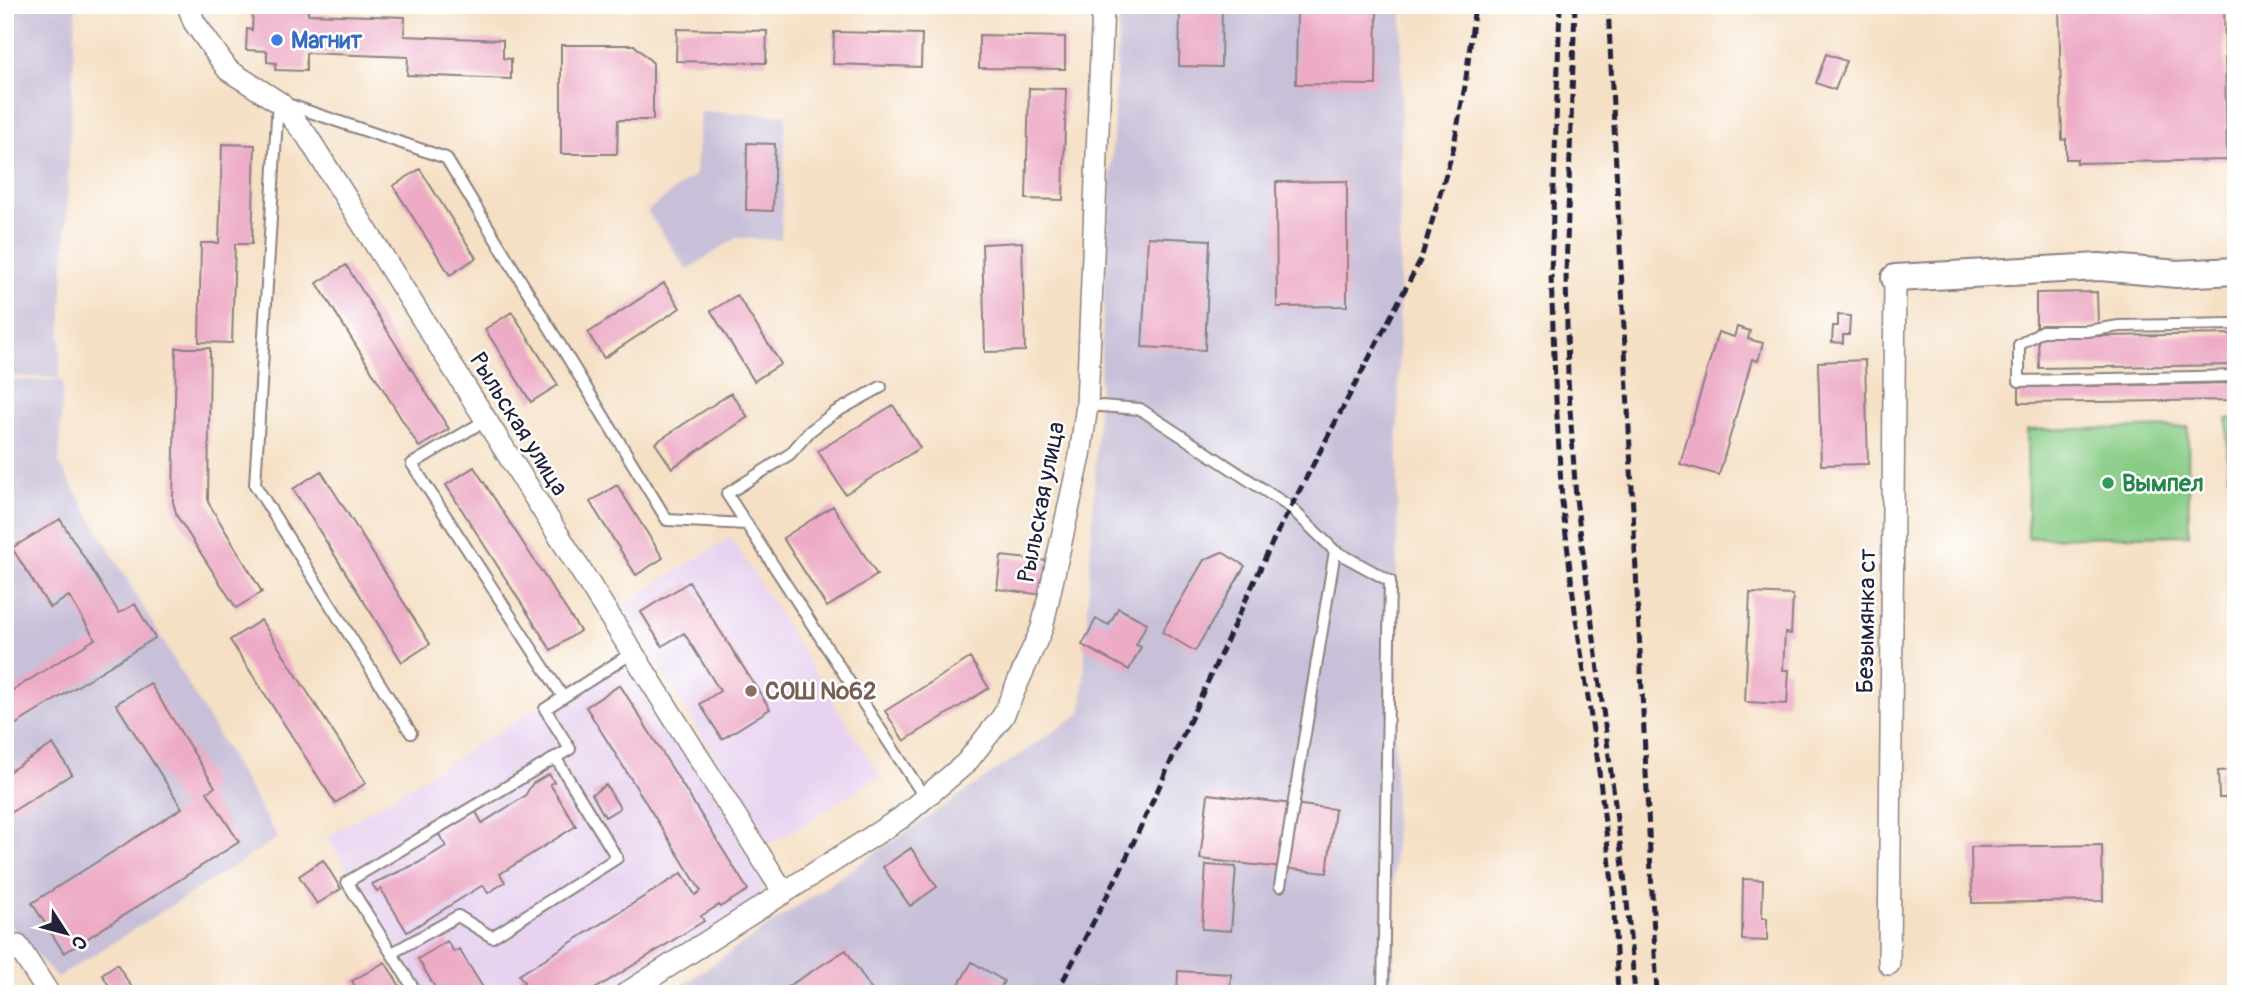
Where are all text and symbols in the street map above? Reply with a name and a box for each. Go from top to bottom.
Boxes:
place label: Магнит [291,26,363,55]
marker: Магнит [269,32,285,48]
street label: Рыльская улица [463,347,574,501]
street label: Рыльская улица [1012,419,1071,585]
place label: Вымпел [2122,469,2204,498]
marker: Вымпел [2100,475,2116,491]
street label: Безымянка ст [1851,548,1882,694]
place label: СОШ №62 [765,677,876,706]
marker: СОШ №62 [743,683,759,699]
north arrow [32,898,102,968]
text: С [66,931,92,954]

